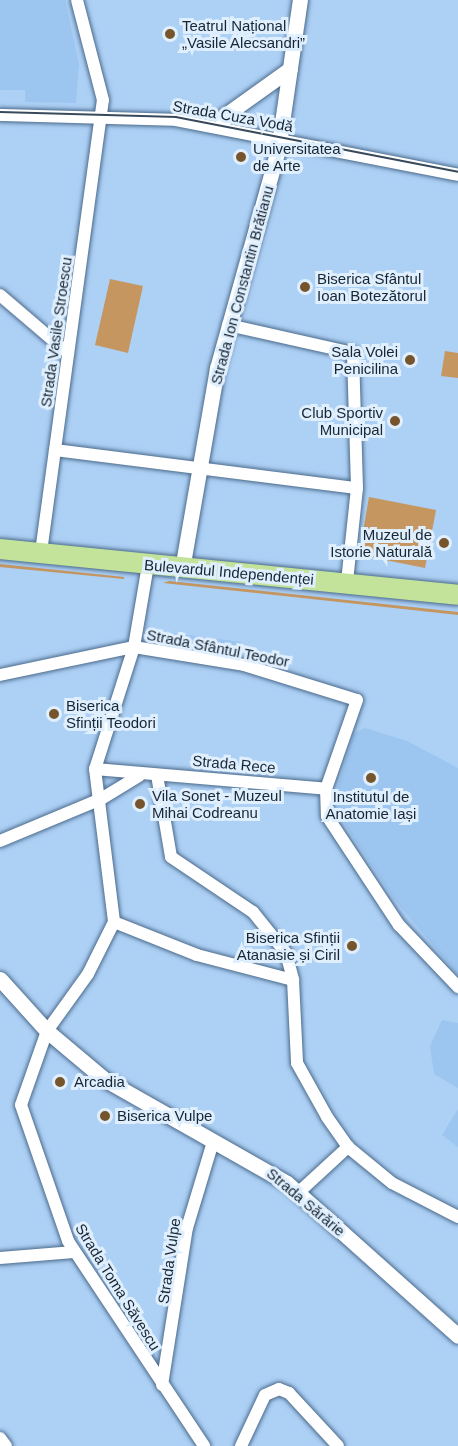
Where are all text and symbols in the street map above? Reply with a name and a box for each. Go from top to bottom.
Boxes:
place label: Teatrul Național „Vasile Alecsandri” [182,16,306,51]
marker: Teatrul Național „Vasile Alecsandri” [163,27,177,41]
street label: Strada Cuza Vodă [171,97,295,135]
place label: Universitatea de Arte [253,139,341,174]
marker: Universitatea de Arte [234,150,248,164]
street label: Strada Ion Constantin Brătianu [207,184,277,386]
street label: Strada Vasile Stroescu [37,256,75,408]
place label: Biserica Sfântul Ioan Botezătorul [317,269,426,304]
marker: Biserica Sfântul Ioan Botezătorul [298,280,312,294]
place label: Sala Volei Penicilina [331,342,398,377]
marker: Sala Volei Penicilina [403,353,417,367]
place label: Club Sportiv Municipal [301,403,383,438]
marker: Club Sportiv Municipal [388,414,402,428]
place label: Muzeul de Istorie Naturală [330,525,432,560]
marker: Muzeul de Istorie Naturală [437,536,451,550]
street label: Bulevardul Independenței [143,556,315,588]
street label: Strada Sfântul Teodor [145,625,291,671]
place label: Biserica Sfinții Teodori [66,696,156,731]
marker: Biserica Sfinții Teodori [47,707,61,721]
street label: Strada Rece [192,751,276,777]
marker: Institutul de Anatomie Iași [364,771,378,785]
place label: Vila Sonet - Muzeul Mihai Codreanu [152,786,282,821]
place label: Institutul de Anatomie Iași [326,787,416,822]
marker: Vila Sonet - Muzeul Mihai Codreanu [133,797,147,811]
place label: Biserica Sfinții Atanasie și Ciril [237,928,340,963]
marker: Biserica Sfinții Atanasie și Ciril [345,939,359,953]
marker: Arcadia [51,1073,69,1091]
place label: Arcadia [74,1073,125,1091]
place label: Biserica Vulpe [117,1107,212,1125]
marker: Biserica Vulpe [98,1109,112,1123]
street label: Strada Sărărie [263,1164,349,1240]
street label: Strada Vulpe [154,1217,184,1305]
street label: Strada Toma Săvescu [71,1220,165,1354]

